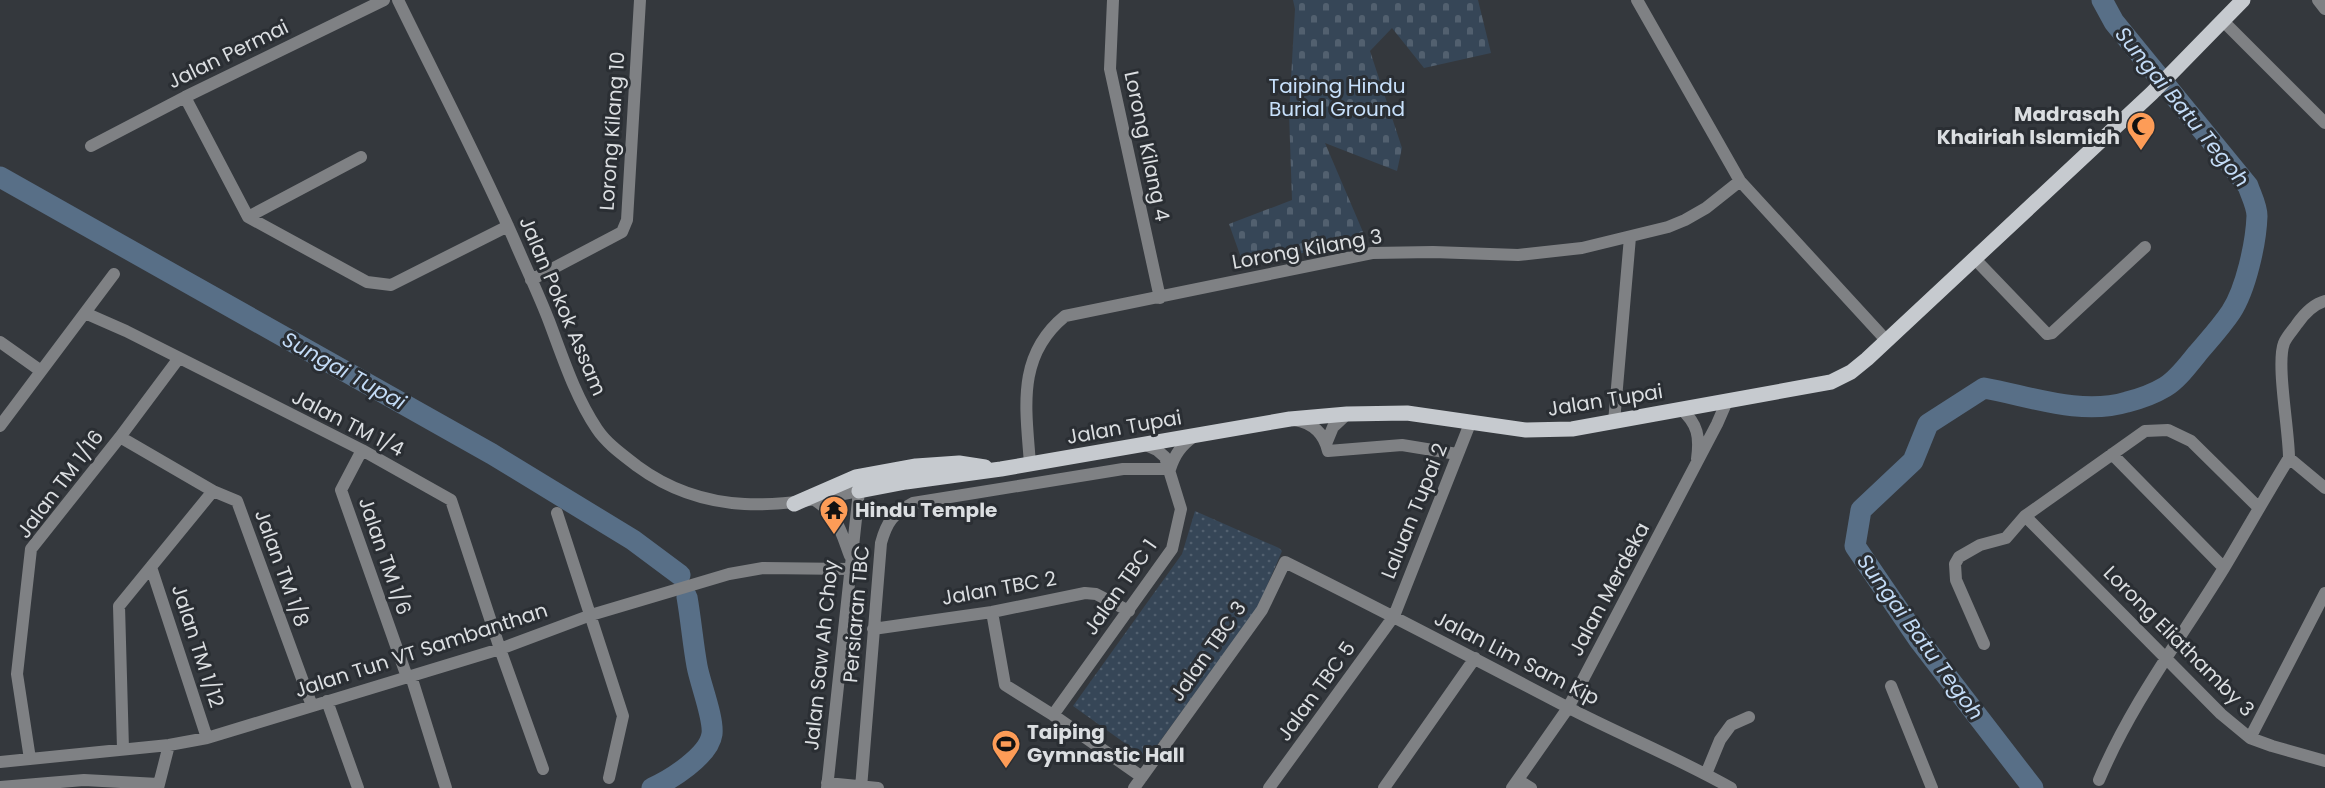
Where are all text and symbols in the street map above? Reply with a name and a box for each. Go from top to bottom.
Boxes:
street label: Jalan Permai [163,13,293,95]
water label: Sungai Batu Tegoh [2109,20,2256,193]
street label: Lorong Kilang 10 [592,51,632,211]
street label: Lorong Kilang 4 [1117,68,1177,224]
park label: Taiping Hindu Burial Ground [1268,72,1406,123]
place label: Madrasah Khairiah Islamiah [1937,100,2120,151]
mosque icon: Madrasah Khairiah Islamiah [2125,110,2157,152]
street label: Jalan Pokok Assam [513,212,613,400]
street label: Lorong Kilang 3 [1230,222,1384,276]
water label: Sungai Tupai [277,325,412,417]
street label: Jalan Tupai [1545,377,1665,423]
street label: Jalan TM 1/4 [287,383,409,463]
street label: Jalan Tupai [1064,403,1184,451]
street label: Jalan TM 1/16 [10,424,110,544]
street label: Laluan Tupai 2 [1374,439,1454,583]
street label: Jalan TM 1/6 [352,493,418,619]
temple icon: Hindu Temple [818,494,850,536]
place label: Hindu Temple [855,496,997,524]
street label: Jalan TM 1/8 [248,506,316,630]
street label: Jalan Merdeka [1562,517,1656,661]
street label: Jalan TBC 1 [1077,534,1163,640]
street label: Persiaran TBC [836,544,876,684]
water label: Sungai Batu Tegoh [1850,548,1991,726]
street label: Jalan Saw Ah Choy [797,558,845,752]
street label: Lorong Eliathamby 3 [2097,559,2261,723]
street label: Jalan TBC 2 [939,564,1059,612]
street label: Jalan TM 1/12 [165,581,231,711]
street label: Jalan TBC 3 [1163,595,1253,707]
street label: Jalan Tun VT Sambanthan [291,596,551,704]
street label: Jalan Lim Sam Kip [1430,604,1604,712]
street label: Jalan TBC 5 [1270,635,1362,747]
place label: Taiping Gymnastic Hall [1027,718,1185,769]
sports icon: Taiping Gymnastic Hall [990,728,1022,770]

